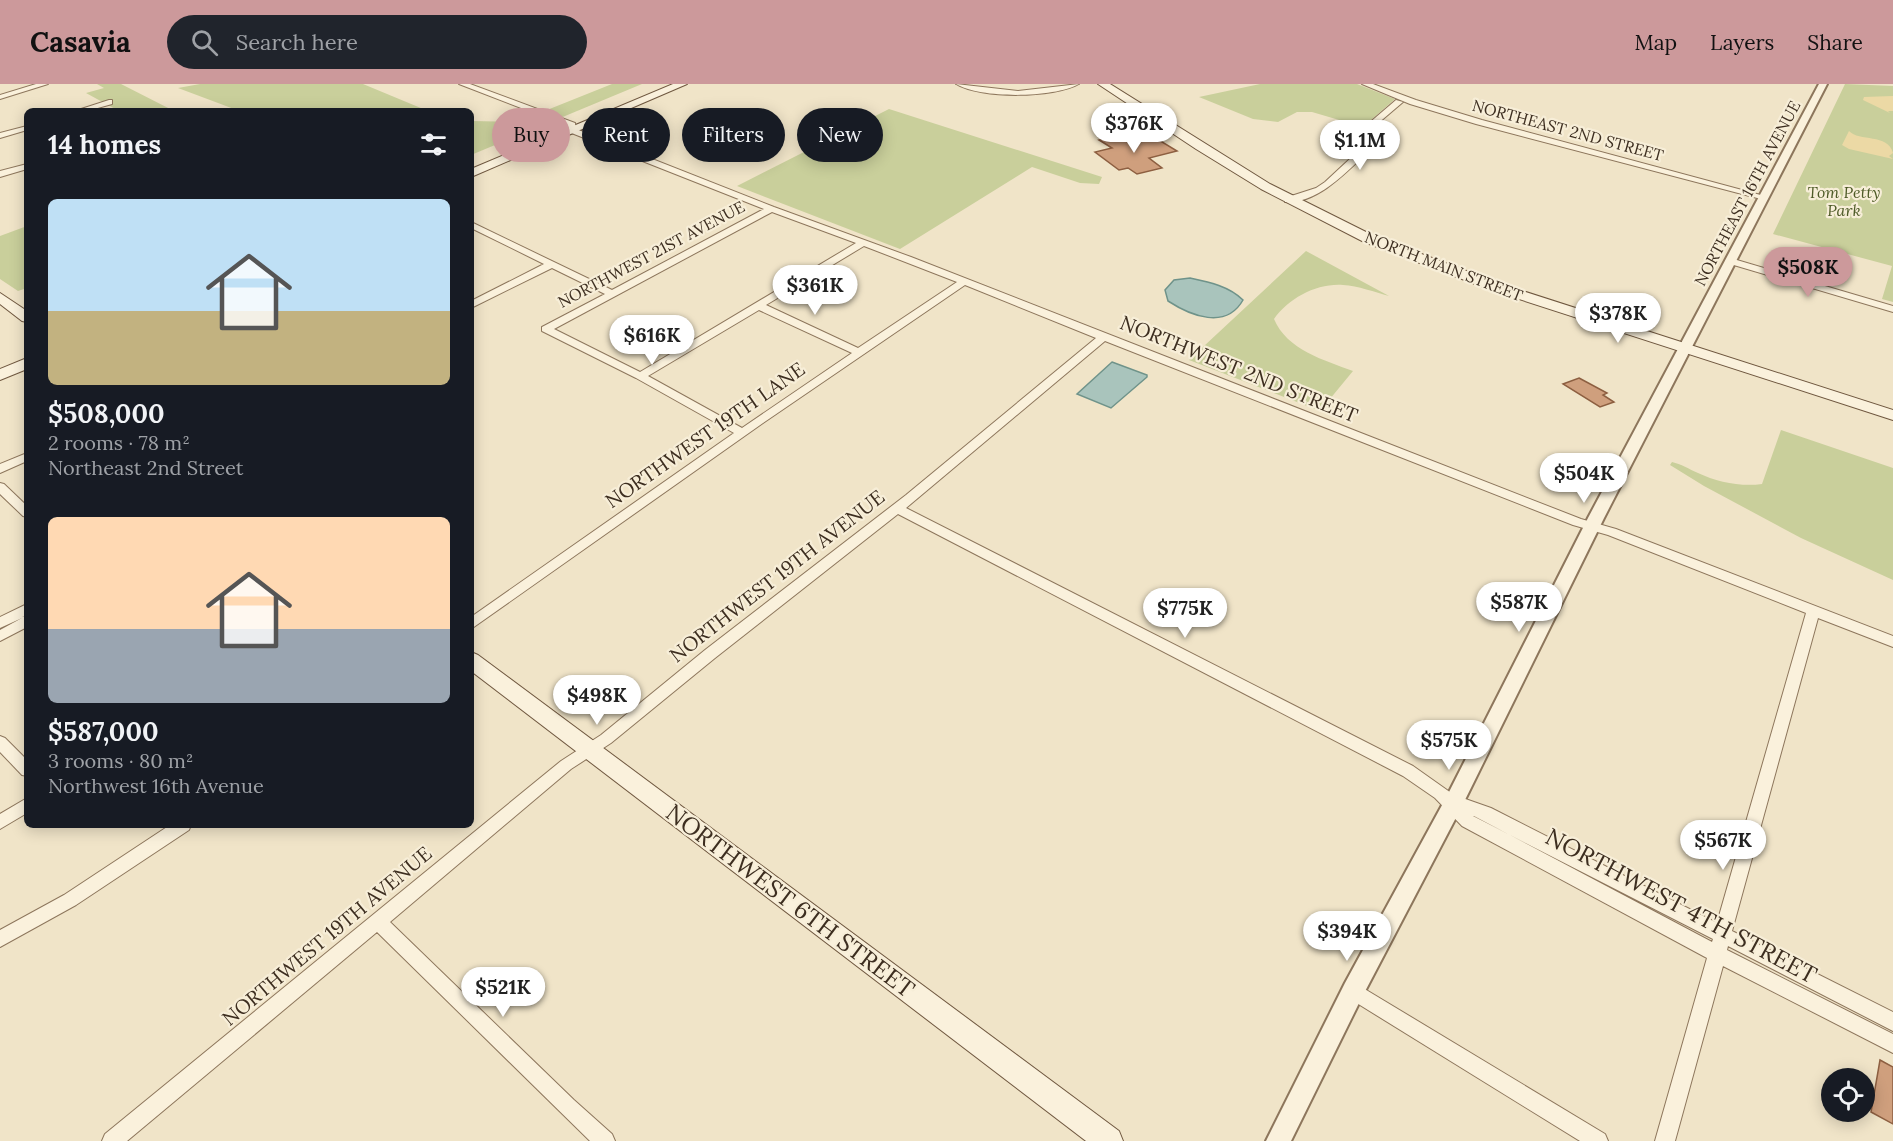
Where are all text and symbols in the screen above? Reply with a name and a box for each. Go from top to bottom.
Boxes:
search box [167,15,587,69]
text: Casavia [30,24,131,60]
icon: search [188,26,221,59]
text: Search here [236,28,358,56]
text: Map [1634,29,1677,56]
text: Layers [1710,29,1774,56]
text: Share [1807,29,1863,56]
street label: NORTHEAST 2ND STREET [1470,95,1666,165]
street label: NORTHEAST 16TH AVENUE [1690,97,1804,289]
pin: $376K [1092,103,1176,154]
chip: Buy [492,108,570,162]
chip: Rent [582,108,670,162]
chip: Filters [682,108,785,162]
chip: New [797,108,883,162]
text: $376K [1105,110,1163,135]
pin: $1.1M [1318,120,1402,171]
text: $1.1M [1334,127,1386,152]
text: 14 homes [48,128,161,161]
icon: filters [417,128,450,161]
park label: Tom Petty Park [1808,182,1880,220]
street label: NORTHWEST 21ST AVENUE [554,196,748,312]
street label: NORTH MAIN STREET [1362,227,1526,305]
icon: home [195,238,303,346]
pin: $508K [1766,247,1850,298]
text: $508K [1778,254,1838,279]
pin: $361K [773,265,857,316]
text: $361K [787,272,843,297]
pin: $378K [1576,293,1660,344]
text: $378K [1589,300,1647,325]
street label: NORTHWEST 2ND STREET [1117,309,1362,428]
pin: $616K [610,315,694,366]
text: $616K [623,322,681,347]
street label: NORTHWEST 19TH LANE [600,356,809,513]
text: $508,000 [48,397,164,430]
text: 2 rooms · 78 m² [48,430,190,455]
pin: $504K [1542,453,1626,504]
text: Northeast 2nd Street [48,455,243,480]
text: $504K [1554,460,1614,485]
street label: NORTHWEST 19TH AVENUE [664,484,889,667]
icon: home [195,556,303,664]
pin: $587K [1477,582,1561,633]
pin: $775K [1143,588,1227,639]
text: $587K [1490,589,1548,614]
text: $775K [1157,595,1213,620]
pin: $498K [555,675,639,726]
text: $498K [567,682,627,707]
text: $587,000 [48,715,158,748]
pin: $575K [1407,720,1491,771]
text: $575K [1421,727,1477,752]
text: 3 rooms · 80 m² [48,748,193,773]
text: Northwest 16th Avenue [48,773,264,798]
street label: NORTHWEST 6TH STREET [660,797,921,1004]
pin: $567K [1681,820,1765,871]
street label: NORTHWEST 4TH STREET [1540,821,1822,990]
text: $567K [1694,827,1752,852]
street label: NORTHWEST 19TH AVENUE [217,841,437,1031]
pin: $394K [1305,911,1389,962]
text: $394K [1317,918,1377,943]
pin: $521K [461,967,545,1018]
text: $521K [475,974,531,999]
map controls [1821,1068,1875,1122]
button: locate [1821,1068,1875,1122]

